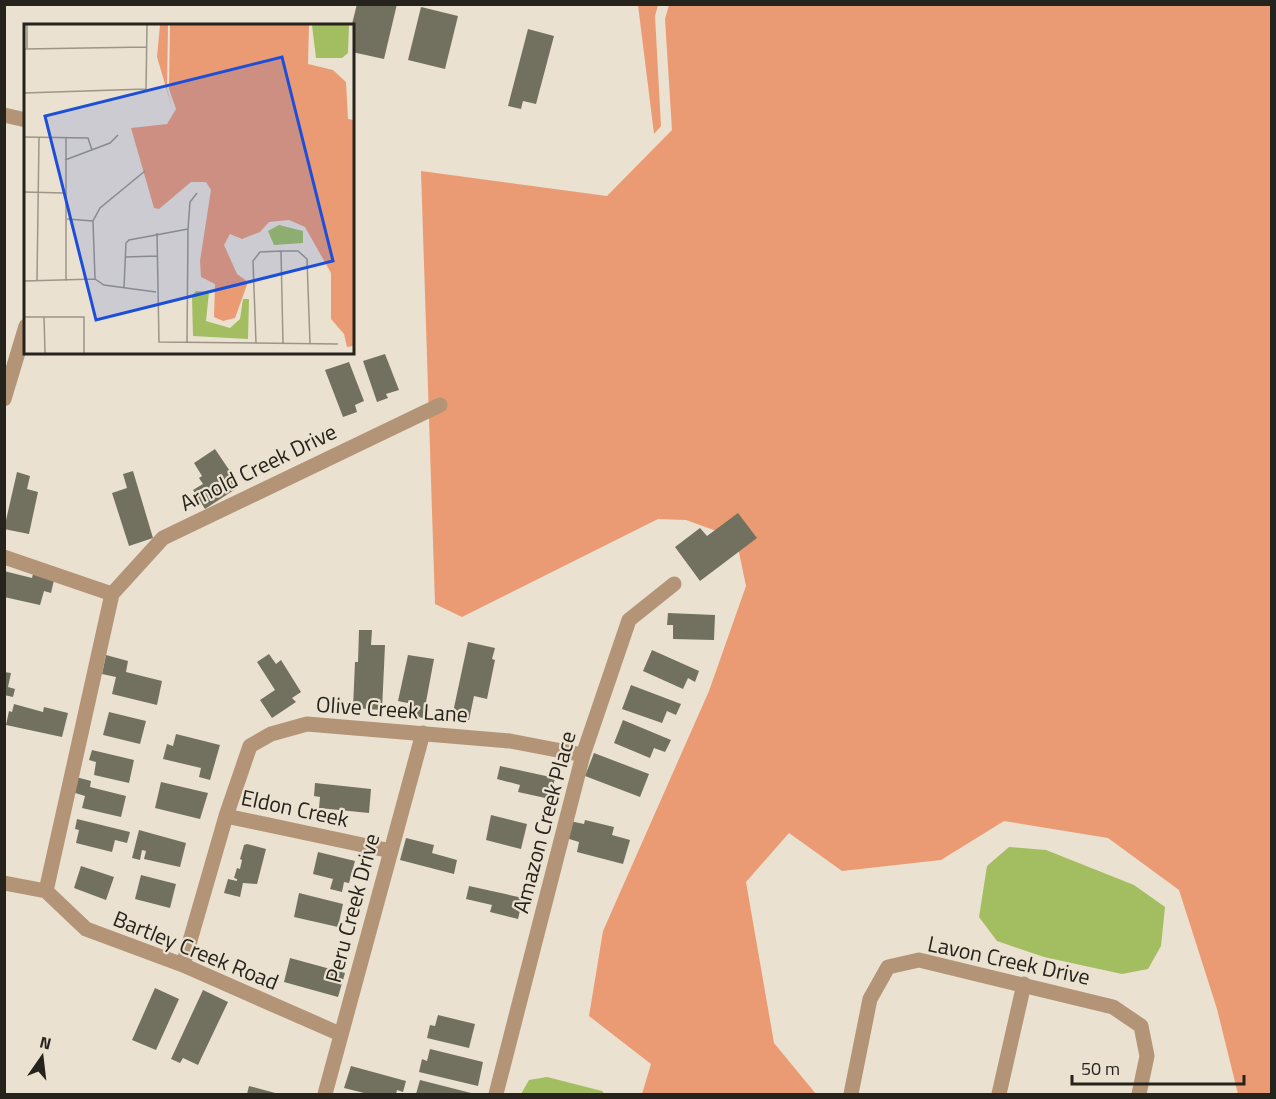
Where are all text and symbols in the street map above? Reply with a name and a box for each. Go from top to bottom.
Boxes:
inset map [24,24,354,354]
street label: Arnold Creek Drive [174,414,342,520]
street label: Olive Creek Lane [315,687,469,731]
street label: Amazon Creek Place [503,727,585,917]
street label: Eldon Creek [238,780,352,836]
street label: Peru Creek Drive [316,830,388,986]
street label: Bartley Creek Road [108,901,284,999]
street label: Lavon Creek Drive [925,926,1093,994]
north arrow [12,1027,72,1087]
text: N [37,1029,54,1055]
scale bar [1072,1048,1244,1086]
text: 50 m [1081,1055,1120,1082]

